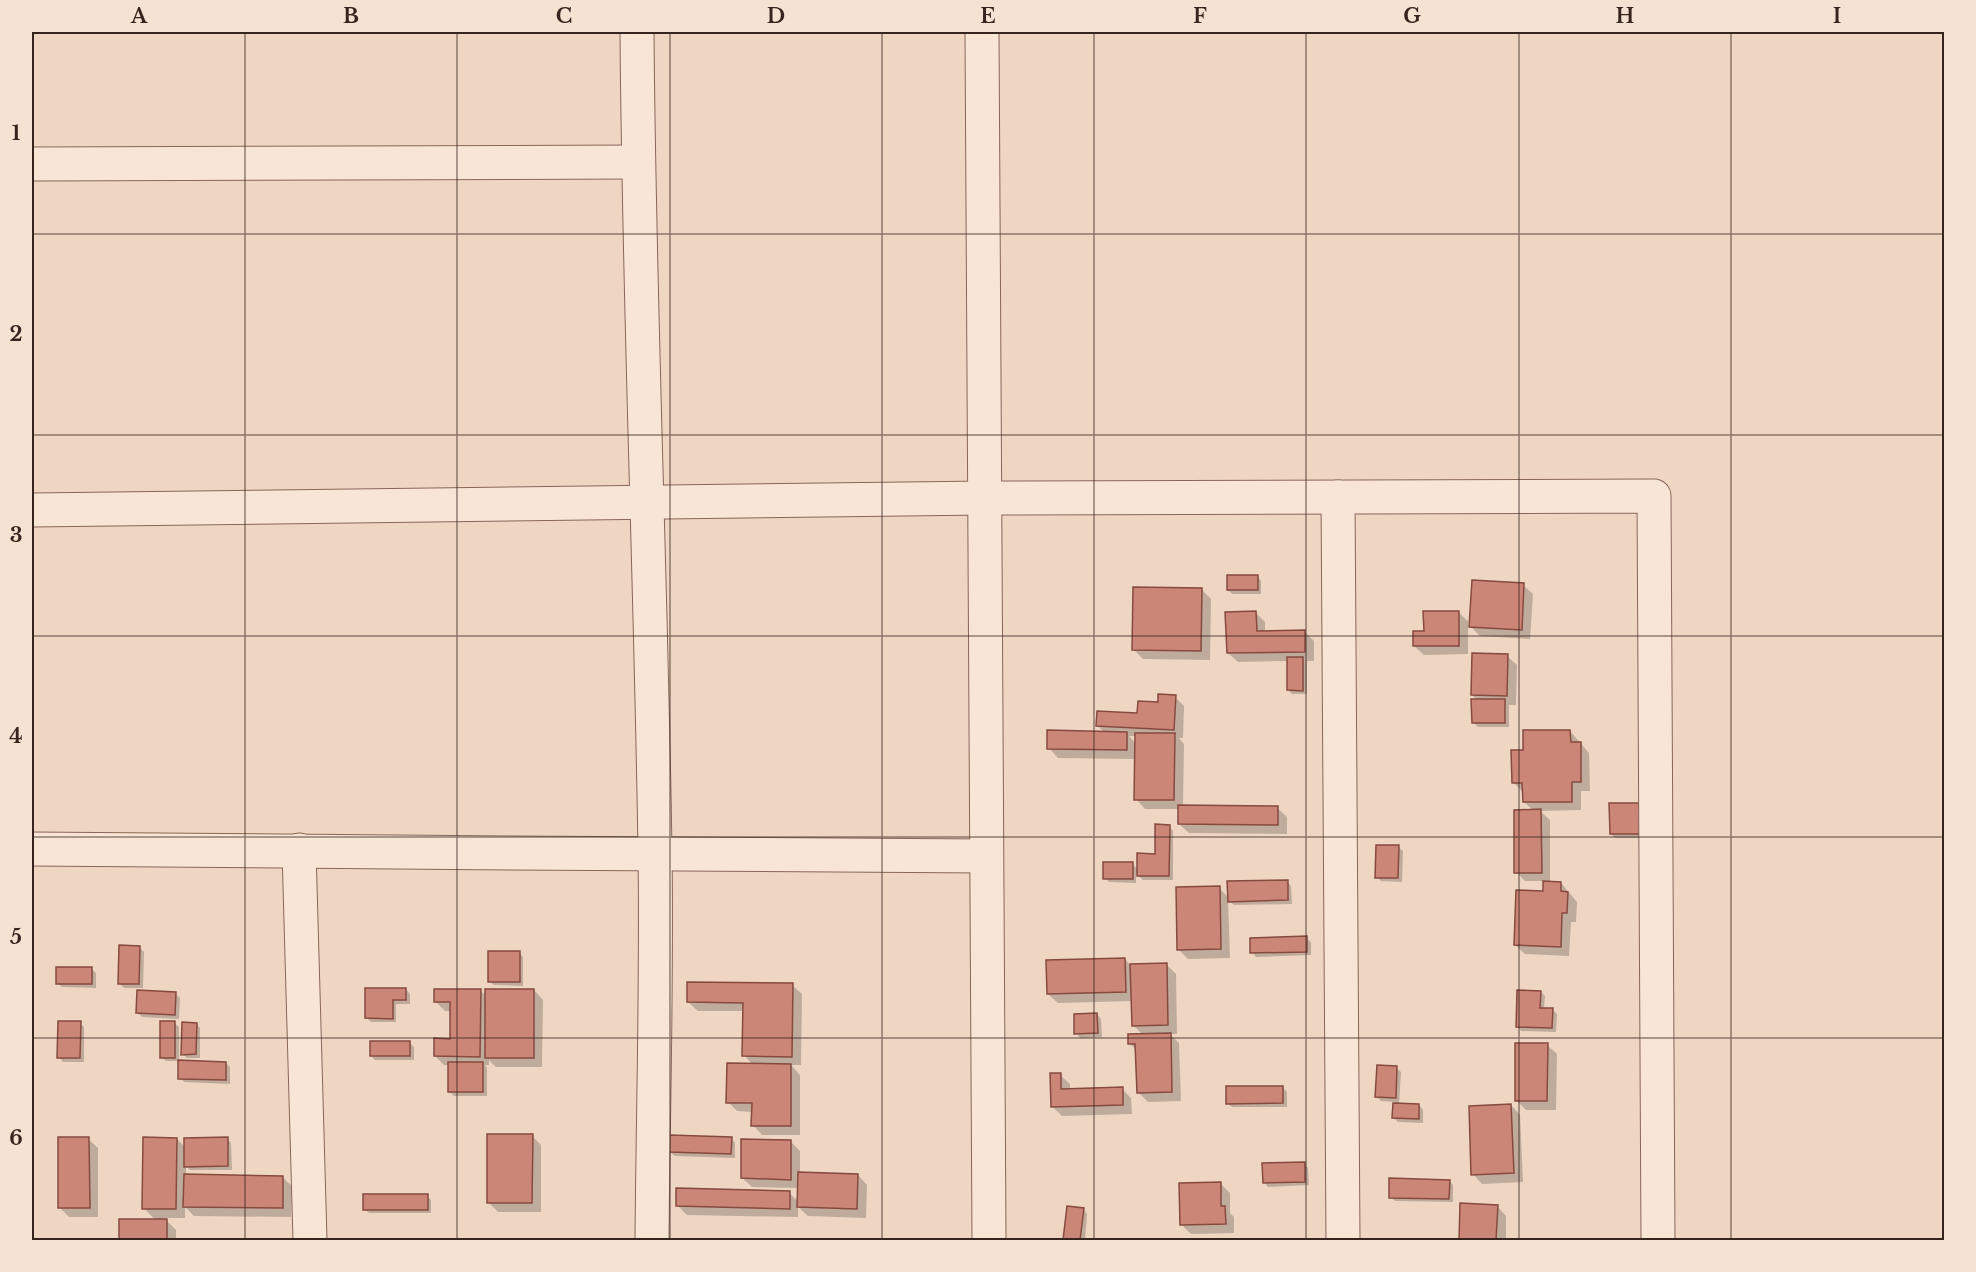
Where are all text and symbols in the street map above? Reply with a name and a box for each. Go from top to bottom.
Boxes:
text: A [130,4,148,28]
text: B [343,4,359,28]
text: C [556,4,572,28]
text: D [767,4,785,28]
text: E [980,4,996,28]
text: F [1193,4,1207,28]
text: G [1403,4,1421,28]
text: H [1616,4,1635,28]
text: I [1833,4,1841,28]
text: 1 [12,121,21,145]
text: 2 [9,322,23,346]
text: 3 [10,523,22,547]
text: 4 [9,724,23,748]
text: 5 [10,925,22,949]
text: 6 [9,1126,23,1150]

